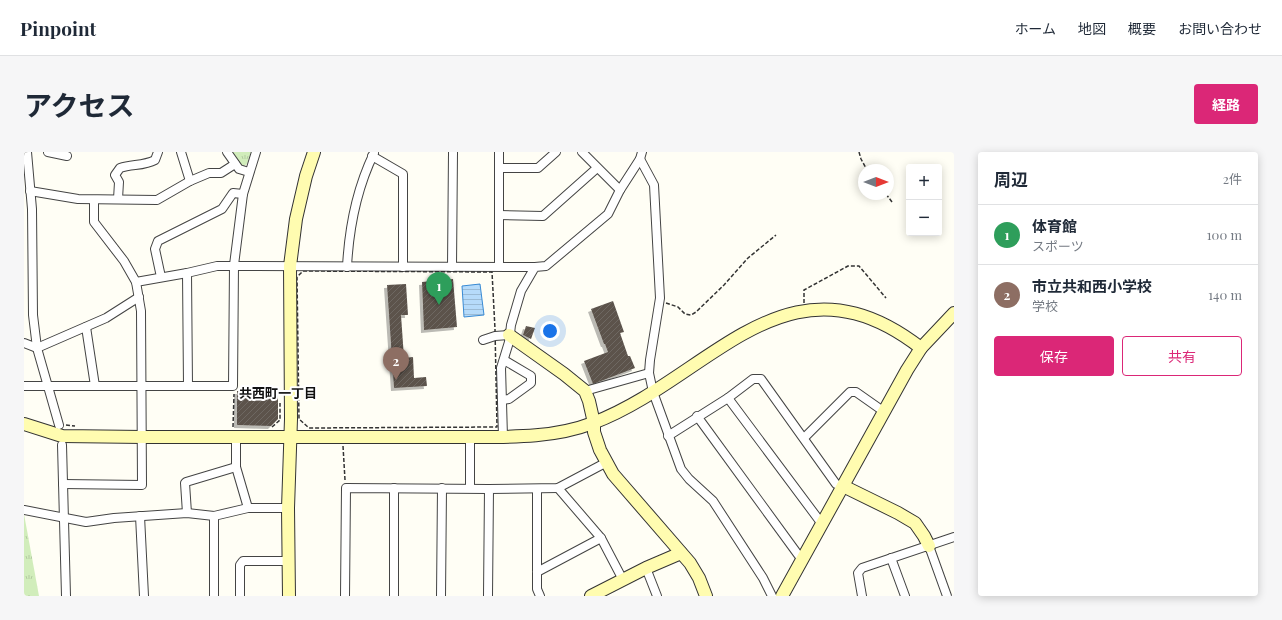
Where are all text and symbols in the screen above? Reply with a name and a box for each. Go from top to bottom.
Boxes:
text: Pinpoint [20,15,96,41]
text: ホーム [1014,19,1056,38]
text: 地図 [1078,19,1106,38]
text: 概要 [1128,19,1156,38]
text: お問い合わせ [1178,19,1262,38]
button: 経路 [1194,84,1258,124]
text: アクセス [24,86,135,123]
north arrow [858,164,894,200]
map controls [906,164,942,236]
button: + [906,164,942,200]
text: 周辺 [994,168,1028,190]
text: 2件 [1223,170,1242,187]
button: − [906,200,942,236]
text: 体育館 [1032,216,1077,236]
text: 1 [1005,226,1009,243]
text: 100 m [1207,226,1242,243]
text: スポーツ [1032,237,1084,254]
pin: 1 [426,272,452,305]
text: 市立共和西小学校 [1032,276,1152,296]
text: 2 [1004,286,1010,303]
text: 140 m [1208,286,1242,303]
text: 学校 [1032,297,1058,314]
your location [540,321,560,341]
button: 保存 [994,336,1114,376]
button: 共有 [1122,336,1242,376]
pin: 2 [383,347,409,380]
district label: 共西町一丁目 [239,384,317,401]

